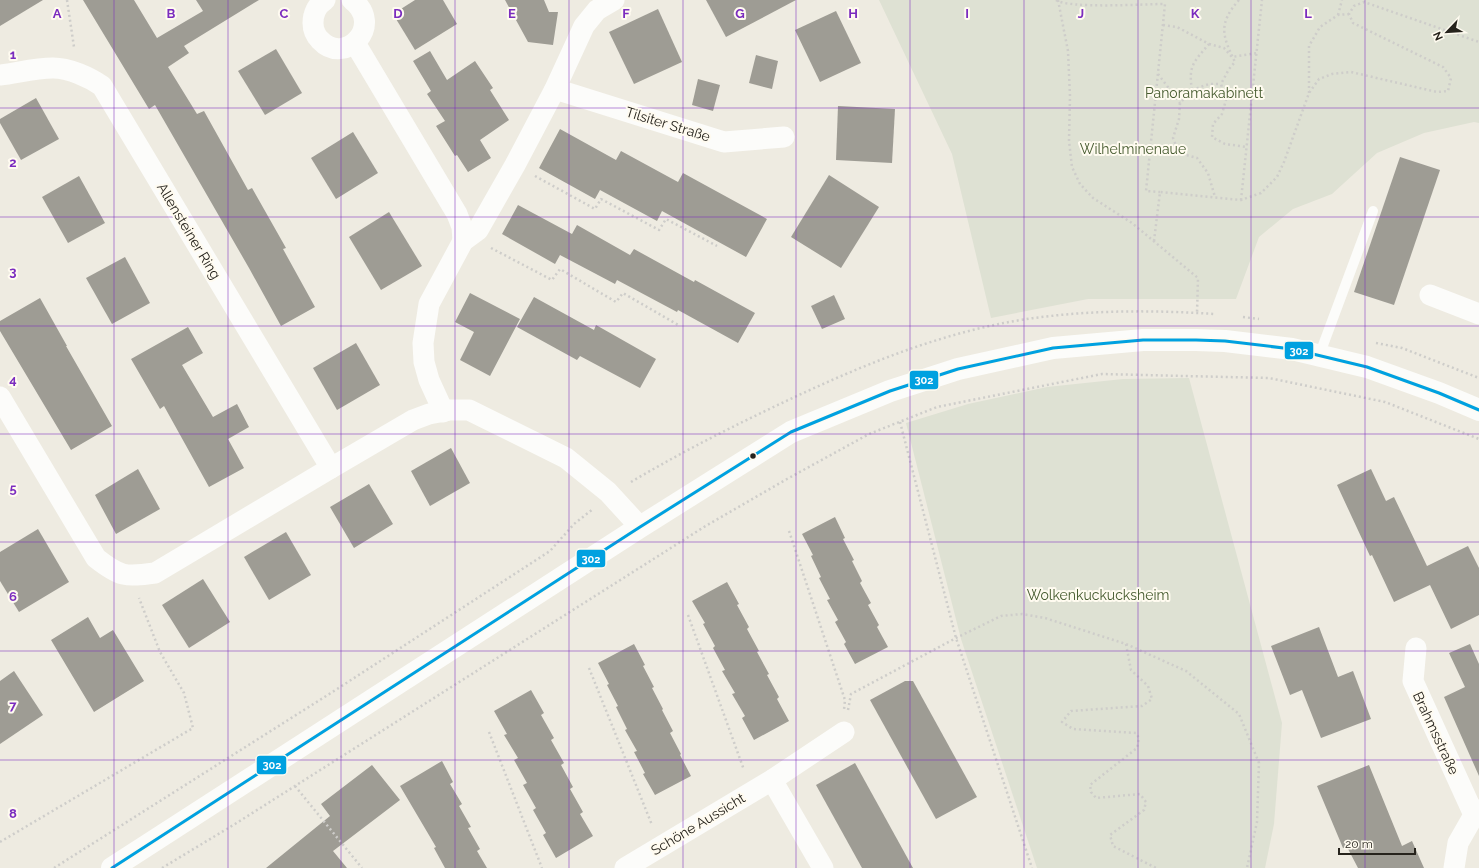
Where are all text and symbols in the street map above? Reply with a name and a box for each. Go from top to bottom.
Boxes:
text: A [53,6,62,21]
text: B [167,6,176,21]
text: C [280,6,289,21]
text: D [393,6,403,21]
text: E [508,6,516,21]
text: F [622,6,630,21]
text: G [735,6,745,21]
text: H [848,6,858,21]
text: I [965,6,969,21]
text: J [1078,6,1084,21]
text: K [1191,6,1200,21]
text: L [1304,6,1312,21]
north arrow [1427,12,1467,52]
text: N [1431,29,1446,43]
text: 1 [10,47,17,62]
park label: Panoramakabinett [1145,85,1263,101]
street label: Tilsiter Straße [624,104,712,144]
park label: Wilhelminenaue [1080,141,1186,157]
text: 2 [9,155,17,170]
street label: Allensteiner Ring [154,180,224,282]
text: 3 [9,264,17,279]
line badge: 302 [1284,341,1314,360]
text: 302 [1289,345,1309,358]
line badge: 302 [909,370,939,390]
text: 4 [9,372,17,387]
text: 302 [914,374,934,387]
unlabelled marker [748,451,758,461]
text: 5 [9,481,17,496]
line badge: 302 [576,549,606,568]
text: 302 [581,553,601,566]
park label: Wolkenkuckucksheim [1027,587,1169,603]
text: 6 [9,589,17,604]
street label: Brahmsstraße [1410,689,1462,777]
text: 7 [9,698,17,713]
line badge: 302 [256,755,287,775]
text: 302 [262,759,282,772]
street label: Schöne Aussicht [648,789,748,858]
text: 8 [9,806,17,821]
scale bar [1339,830,1415,856]
text: 20 m [1345,837,1373,851]

